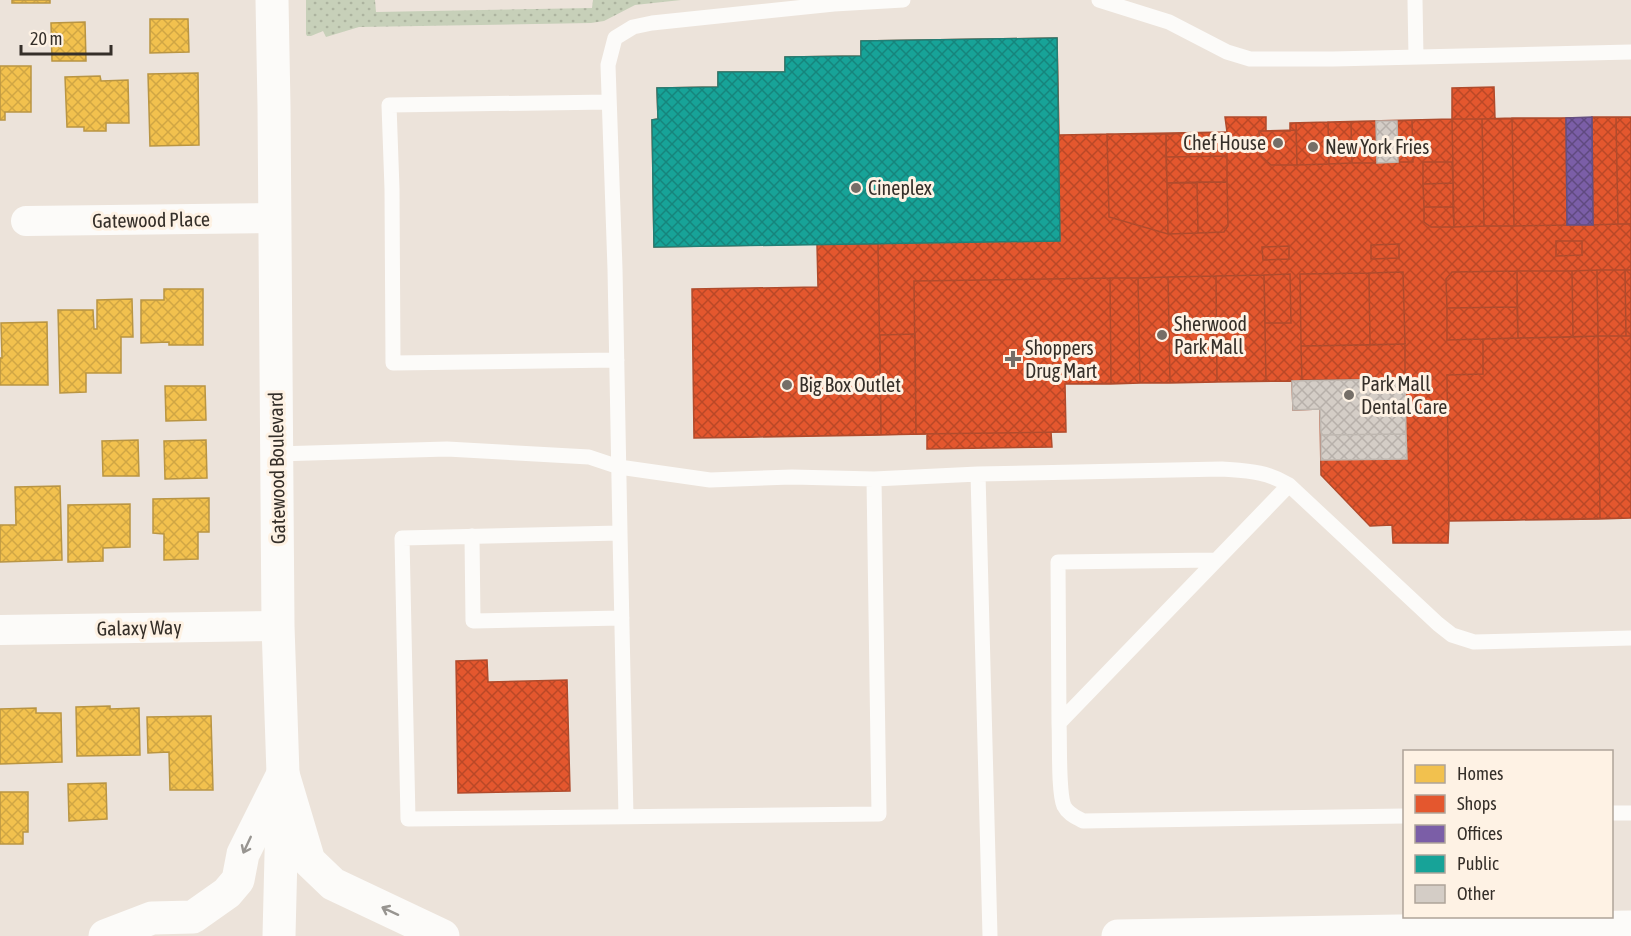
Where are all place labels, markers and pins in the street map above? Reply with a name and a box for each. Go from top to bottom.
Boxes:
place label: Chef House [1183,131,1266,154]
place label: New York Fries [1325,135,1429,158]
marker: Chef House [1271,136,1285,150]
marker: New York Fries [1306,140,1320,154]
place label: Cineplex [868,176,932,199]
marker: Cineplex [849,181,863,195]
place label: Sherwood Park Mall [1174,312,1247,358]
marker: Sherwood Park Mall [1155,328,1169,342]
place label: Shoppers Drug Mart [1025,336,1098,382]
marker: Shoppers Drug Mart [1006,352,1020,366]
place label: Park Mall Dental Care [1361,372,1447,418]
place label: Big Box Outlet [799,373,901,396]
marker: Big Box Outlet [780,378,794,392]
marker: Park Mall Dental Care [1342,388,1356,402]

